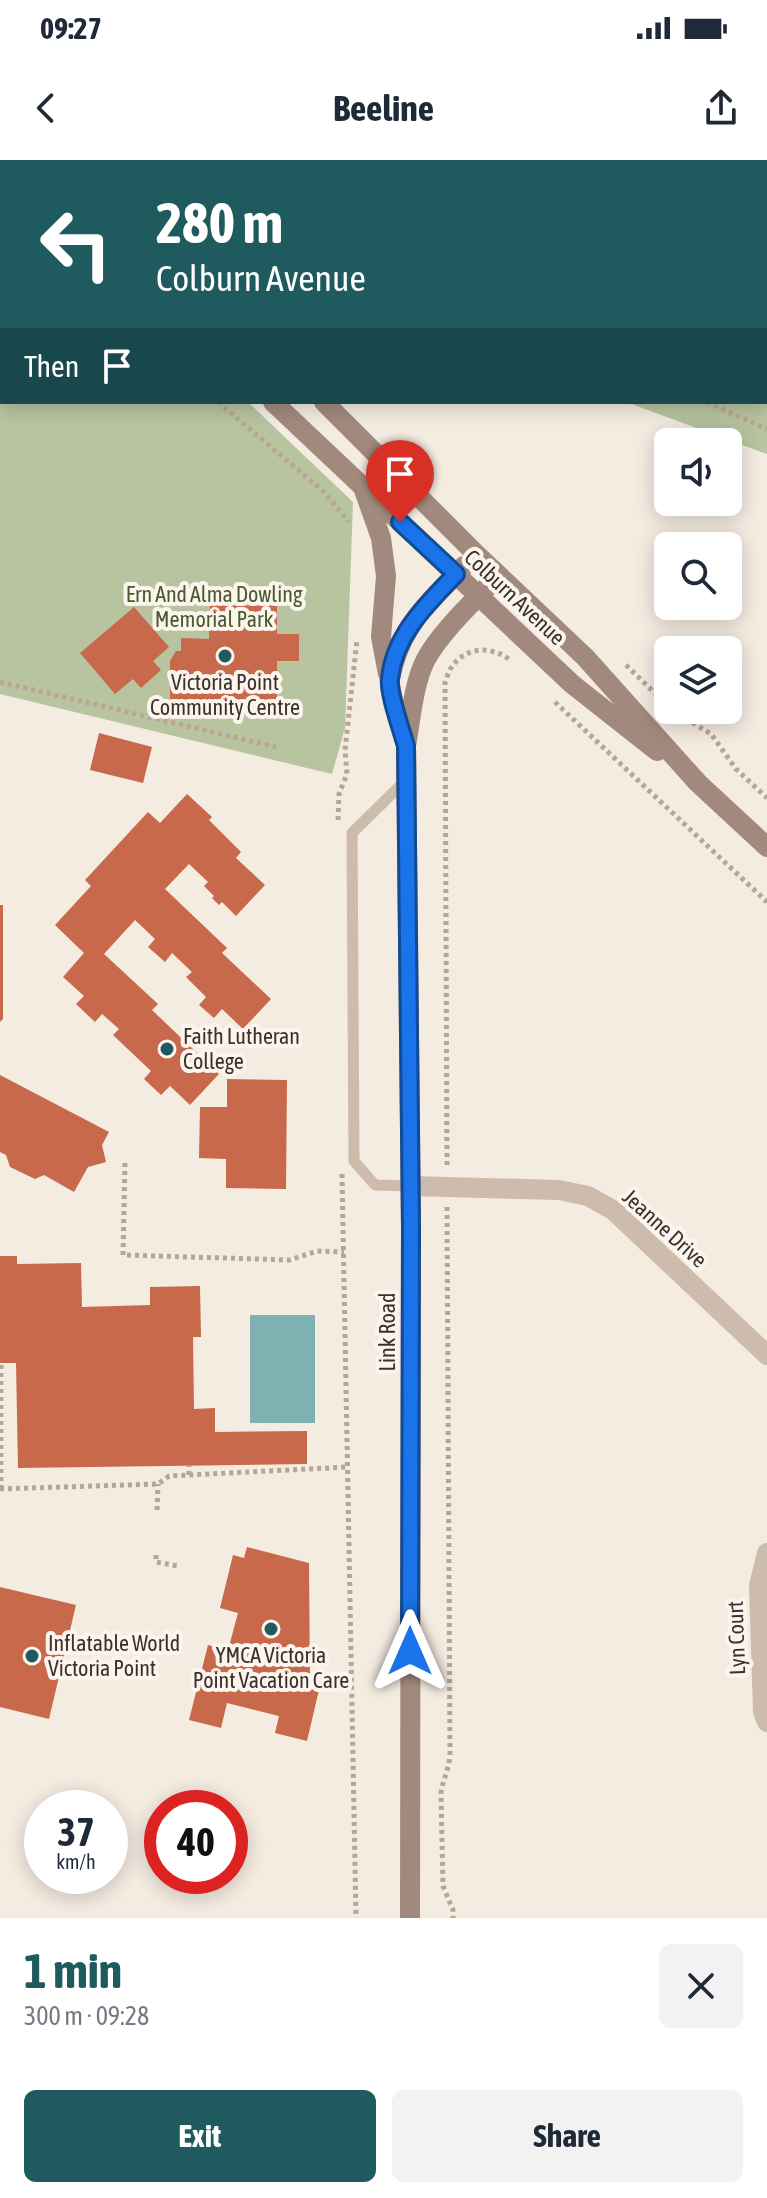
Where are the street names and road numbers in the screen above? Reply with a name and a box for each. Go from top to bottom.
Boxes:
street label: Colburn Avenue [459,544,571,650]
street label: Jeanne Drive [618,1183,712,1273]
street label: Link Road [374,1293,400,1371]
street label: Lyn Court [722,1601,750,1675]

